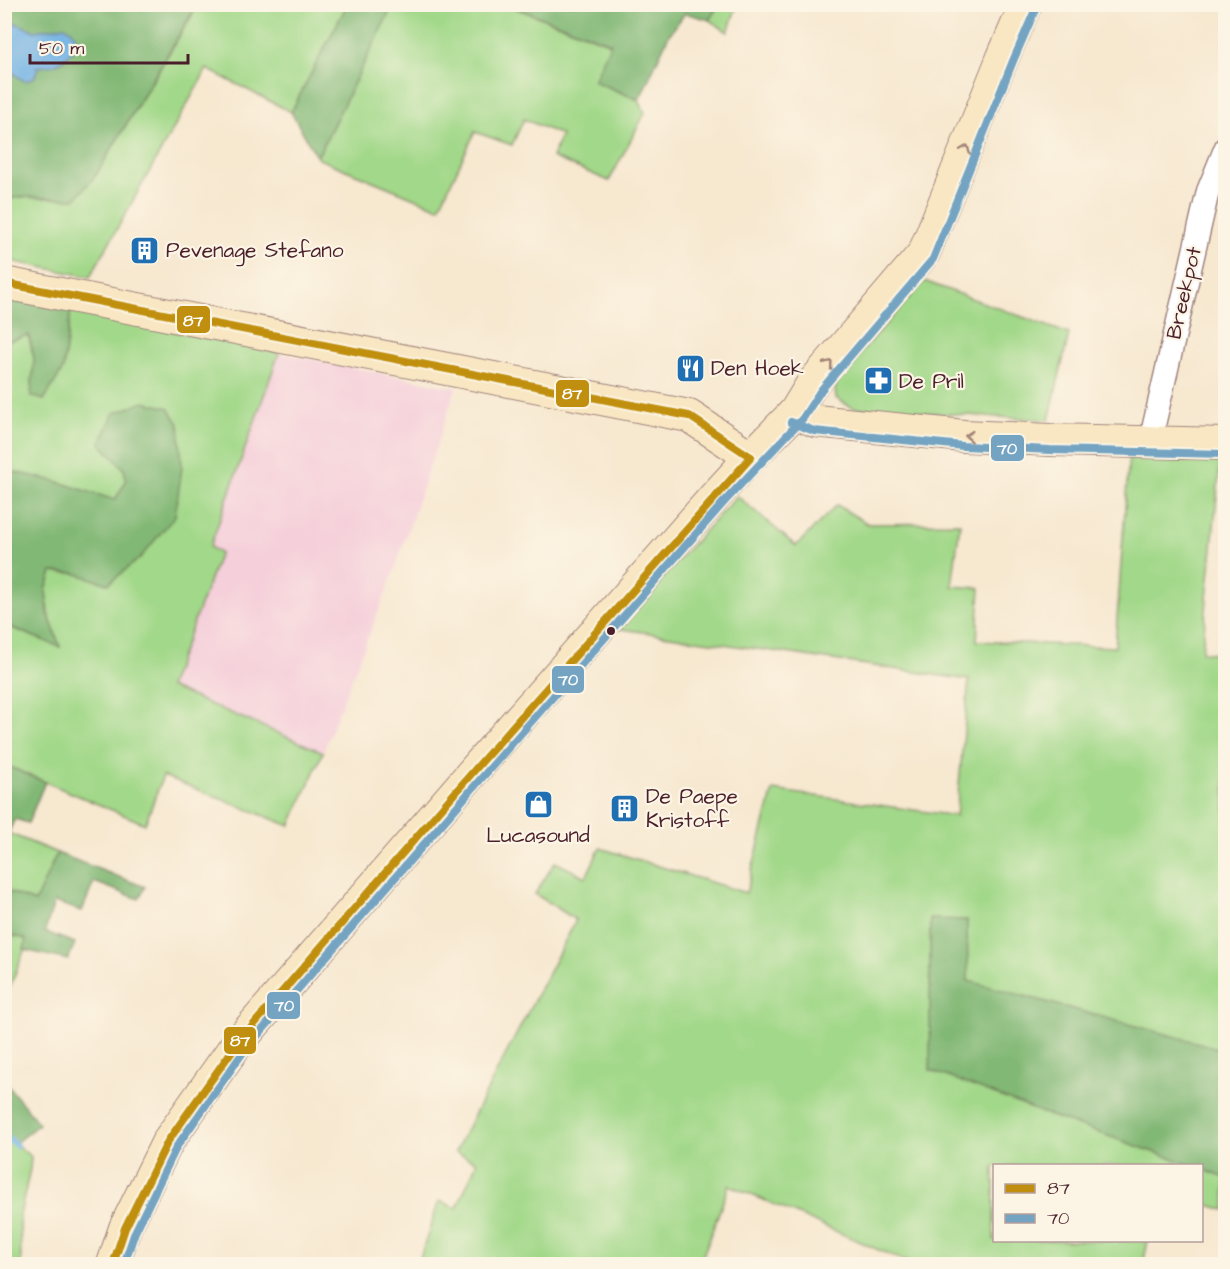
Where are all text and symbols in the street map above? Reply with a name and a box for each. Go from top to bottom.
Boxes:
scale bar [30,27,188,65]
text: 50 m [39,36,84,61]
one-way arrow [959,145,971,156]
building icon: Pevenage Stefano [129,234,161,266]
place label: Pevenage Stefano [166,236,344,267]
street label: Breekpot [1159,243,1210,342]
line badge: 87 [176,305,211,334]
text: 87 [183,310,203,332]
restaurant icon: Den Hoek [674,352,706,384]
place label: Den Hoek [711,354,804,383]
one-way arrow [822,360,833,371]
pharmacy icon: De Pril [862,365,894,397]
place label: De Pril [899,367,964,396]
line badge: 87 [555,379,590,408]
text: 87 [562,383,582,405]
one-way arrow [964,429,973,442]
line badge: 70 [990,434,1025,462]
text: 70 [996,438,1017,460]
unlabelled marker [605,625,617,637]
line badge: 70 [551,665,585,694]
text: 70 [557,669,578,691]
place label: De Paepe Kristoff [646,782,738,835]
shop icon: Lucasound [522,788,554,820]
building icon: De Paepe Kristoff [609,792,641,824]
place label: Lucasound [486,821,590,850]
line badge: 70 [266,991,301,1020]
text: 70 [273,995,294,1017]
line badge: 87 [223,1026,257,1055]
text: 87 [230,1030,250,1052]
legend [993,1164,1203,1242]
text: 87 [1047,1176,1070,1201]
text: 70 [1047,1206,1069,1231]

